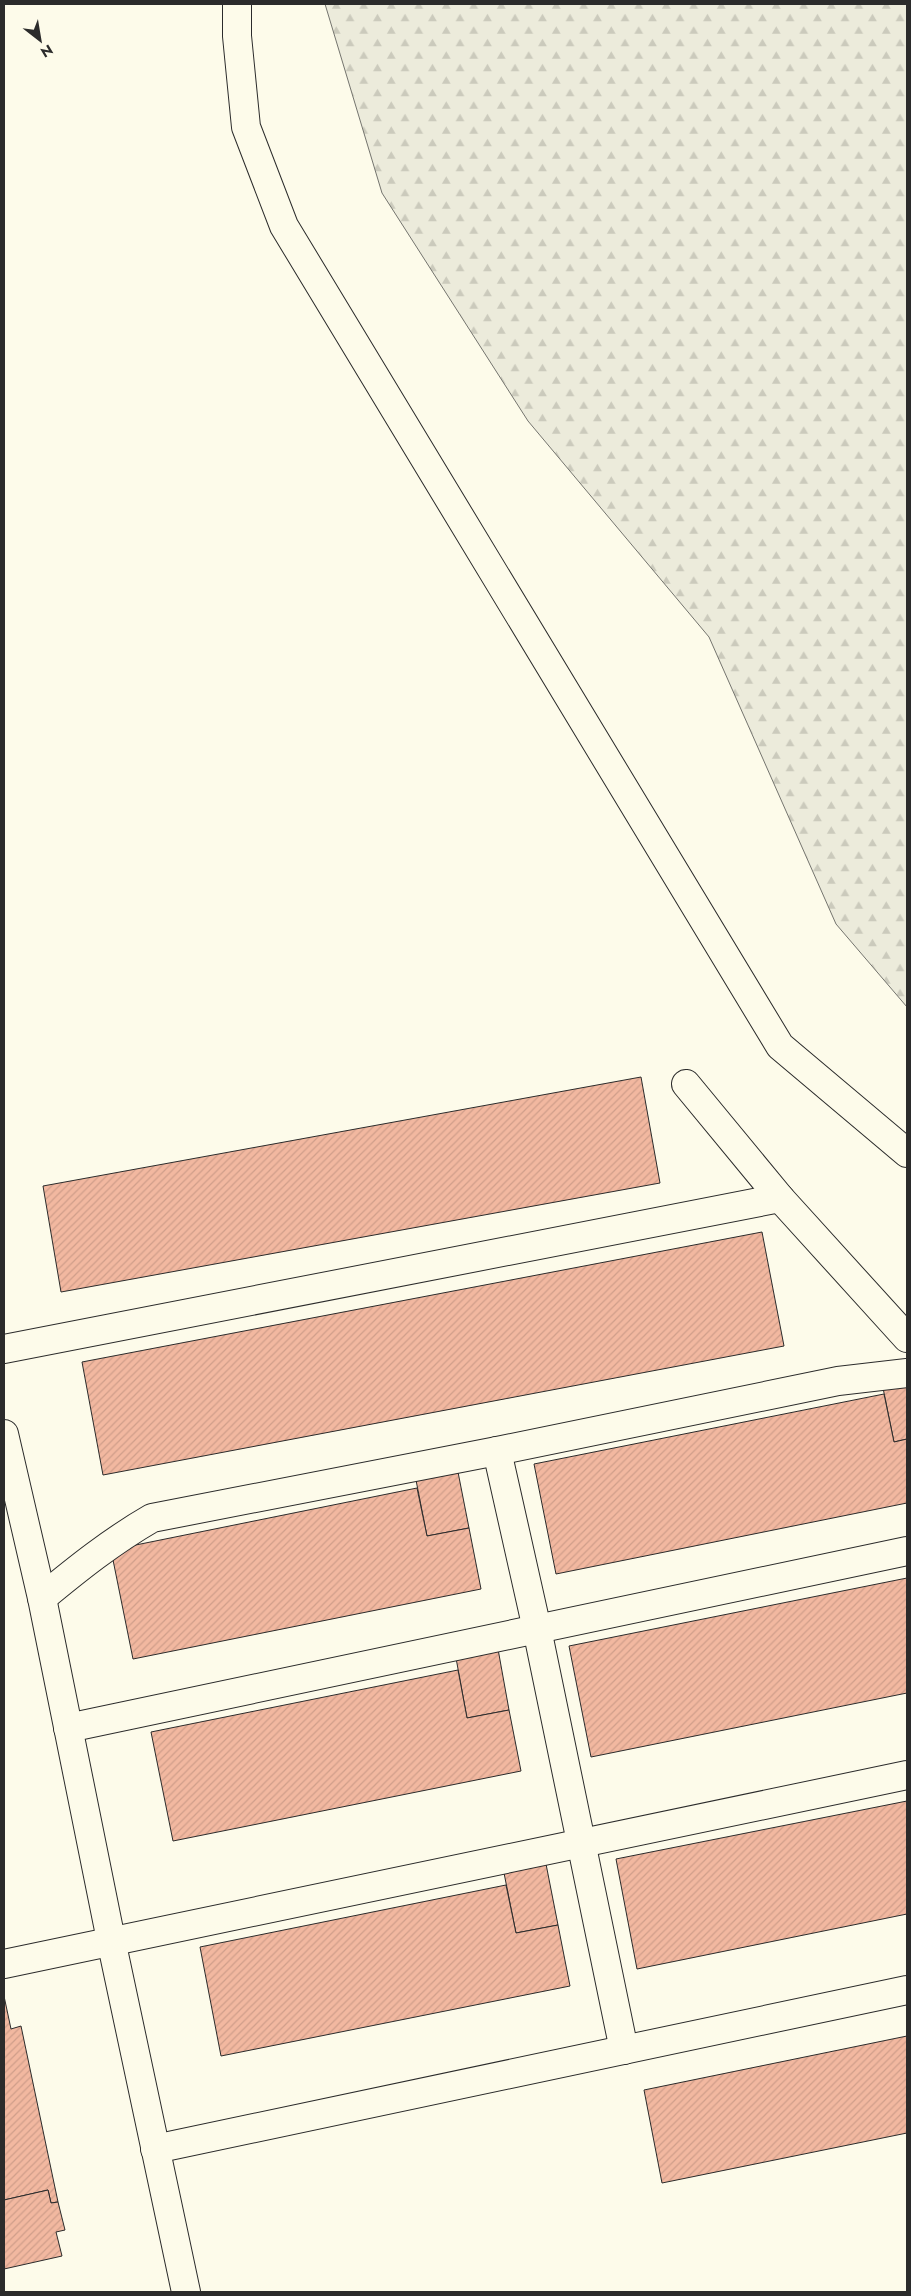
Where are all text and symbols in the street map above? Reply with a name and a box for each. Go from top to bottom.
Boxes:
north arrow [15,15,65,65]
text: N [37,40,57,63]

